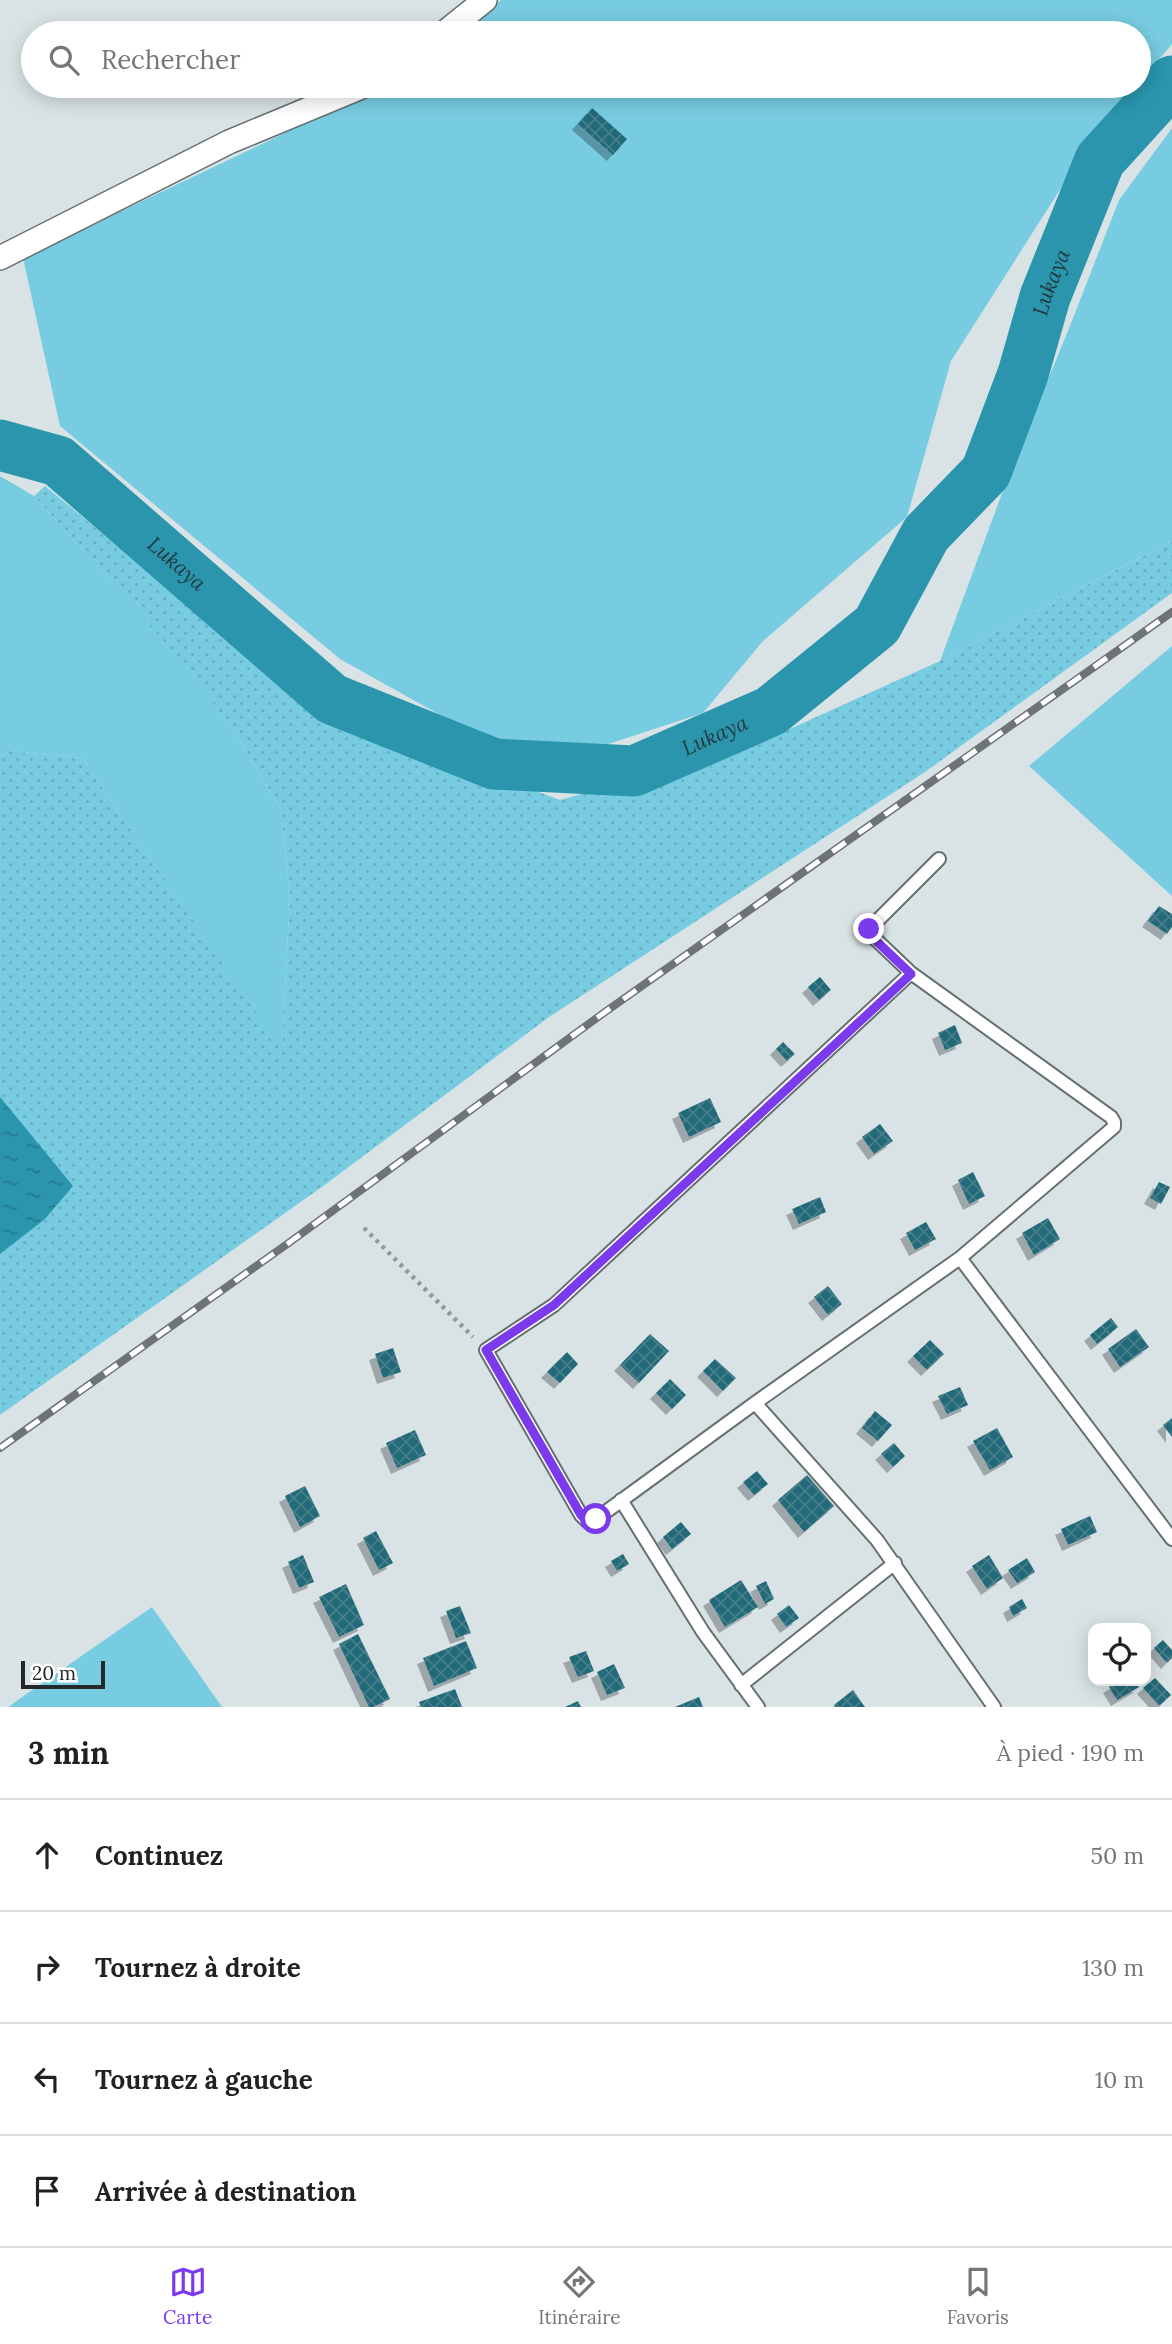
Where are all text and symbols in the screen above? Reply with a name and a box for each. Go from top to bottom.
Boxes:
search box [21,21,1151,98]
icon: search [45,41,83,79]
text: Rechercher [101,43,240,76]
water label: Lukaya [1026,245,1076,319]
water label: Lukaya [142,531,212,597]
water label: Lukaya [677,709,752,761]
route end [853,913,884,944]
route start [580,1503,611,1534]
map controls [1088,1623,1151,1686]
button: locate [1088,1623,1151,1686]
scale bar [21,1658,105,1690]
text: 20 m [32,1661,76,1685]
text: 3 min [28,1734,109,1772]
text: À pied · 190 m [997,1738,1144,1767]
icon: ahead [28,1836,66,1874]
text: Continuez [95,1839,223,1872]
text: 50 m [1091,1841,1144,1870]
icon: right [28,1948,66,1986]
text: Tournez à droite [95,1951,301,1984]
text: 130 m [1082,1953,1144,1982]
icon: left [28,2060,66,2098]
text: Tournez à gauche [95,2063,313,2096]
text: 10 m [1095,2065,1144,2094]
icon: arrive [28,2172,66,2210]
text: Arrivée à destination [95,2175,356,2208]
tab: Carte [163,2263,212,2329]
tab: Itinéraire [538,2263,621,2329]
tab: Favoris [947,2263,1009,2329]

